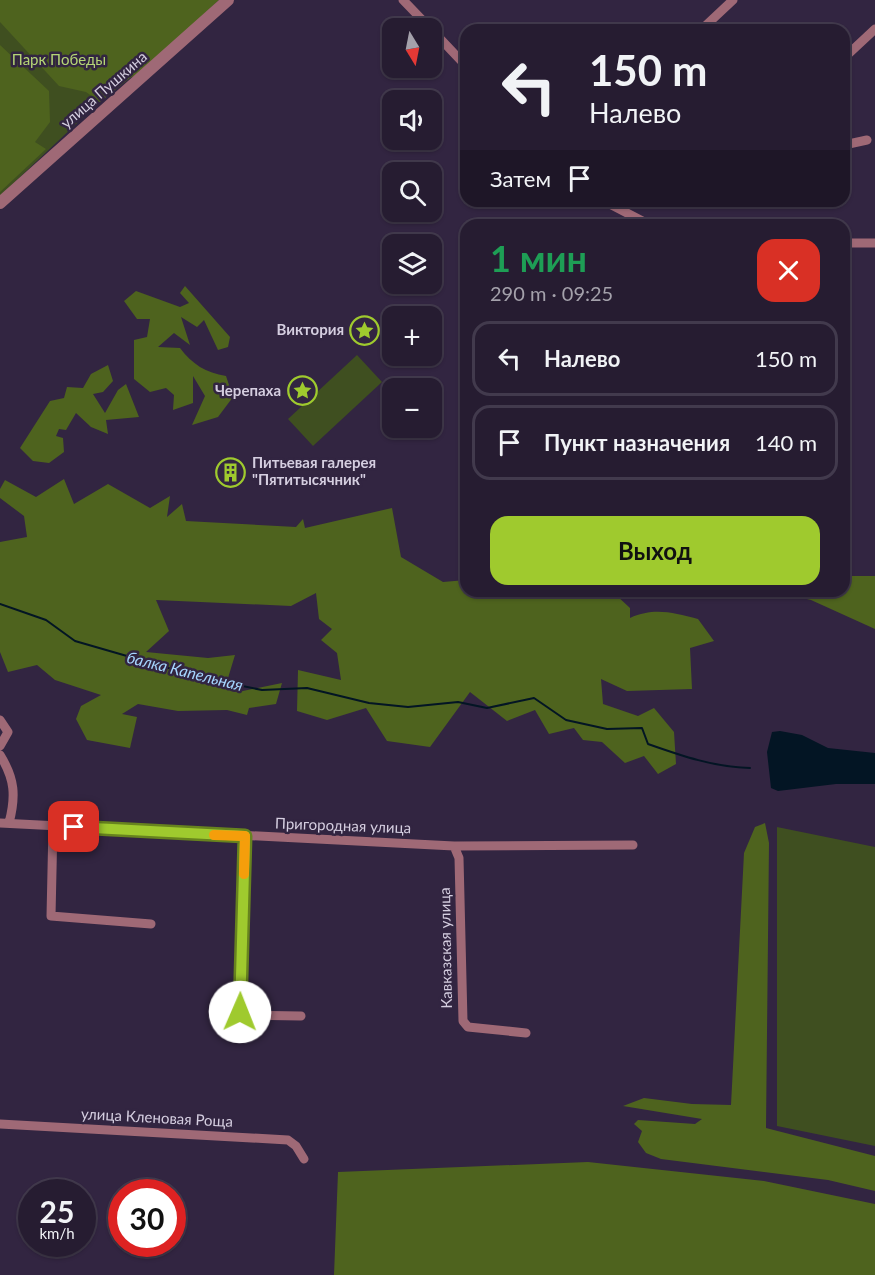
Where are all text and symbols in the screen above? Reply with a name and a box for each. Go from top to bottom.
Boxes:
north arrow [382,18,442,78]
map controls [382,18,442,438]
text: 150 m [589,45,707,95]
street label: улица Пушкина [57,47,150,131]
icon: left [490,48,568,126]
park label: Парк Победы [12,50,106,68]
button: sound [382,90,442,150]
text: Налево [589,96,681,129]
button: search [382,162,442,222]
icon: arrive [563,162,596,195]
text: Затем [490,165,551,192]
button: layers [382,234,442,294]
text: 1 мин [490,236,587,280]
button: close [757,239,820,302]
text: 290 m · 09:25 [490,281,613,305]
button: + [382,306,442,366]
place icon: Виктория [349,314,381,346]
place label: Виктория [276,320,344,338]
icon: left [493,342,526,375]
text: Налево [544,345,620,372]
text: 150 m [755,345,817,372]
place icon: Черепаха [286,375,318,407]
button: − [382,378,442,438]
place label: Черепаха [215,381,281,399]
icon: arrive [493,426,526,459]
text: Пункт назначения [544,429,730,456]
text: 140 m [755,429,817,456]
place label: Питьевая галерея "Пятитысячник" [252,453,376,488]
building icon: Питьевая галерея "Пятитысячник" [215,456,247,488]
button: Выход [490,516,820,585]
water label: балка Капельная [125,647,245,694]
pin [48,801,99,852]
icon: arrive [57,810,90,843]
street label: Пригородная улица [275,814,411,836]
street label: Кавказская улица [435,887,455,1009]
position arrow [208,980,272,1044]
street label: улица Кленовая Роща [81,1104,234,1130]
speed limit sign: 30 [108,1179,186,1257]
text: 25 [40,1193,74,1229]
text: km/h [39,1224,75,1242]

